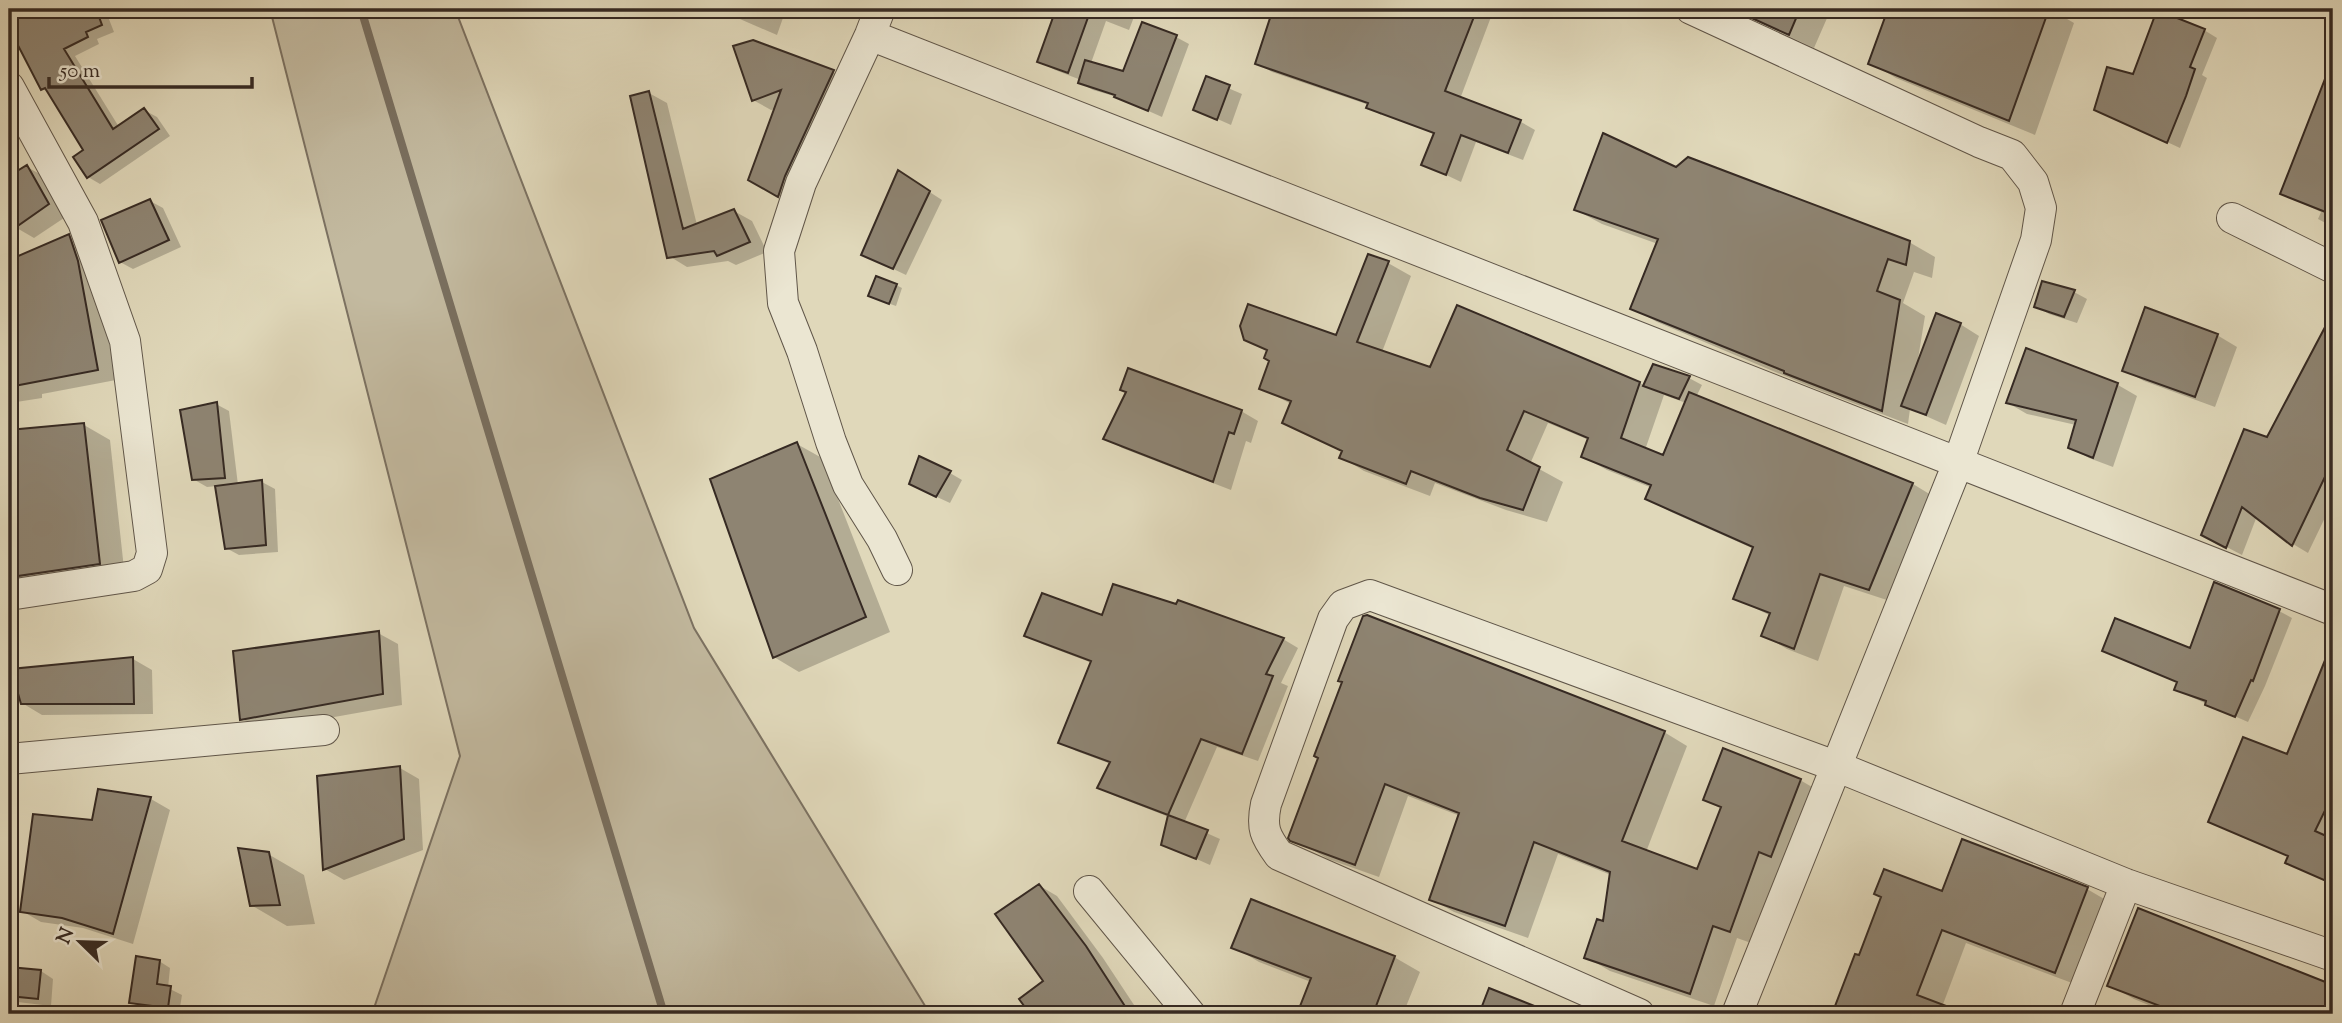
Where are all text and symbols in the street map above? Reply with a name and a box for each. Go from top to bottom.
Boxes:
scale bar [49,46,252,90]
text: 50 m [59,57,100,87]
north arrow [46,908,116,978]
text: N [51,924,82,949]

